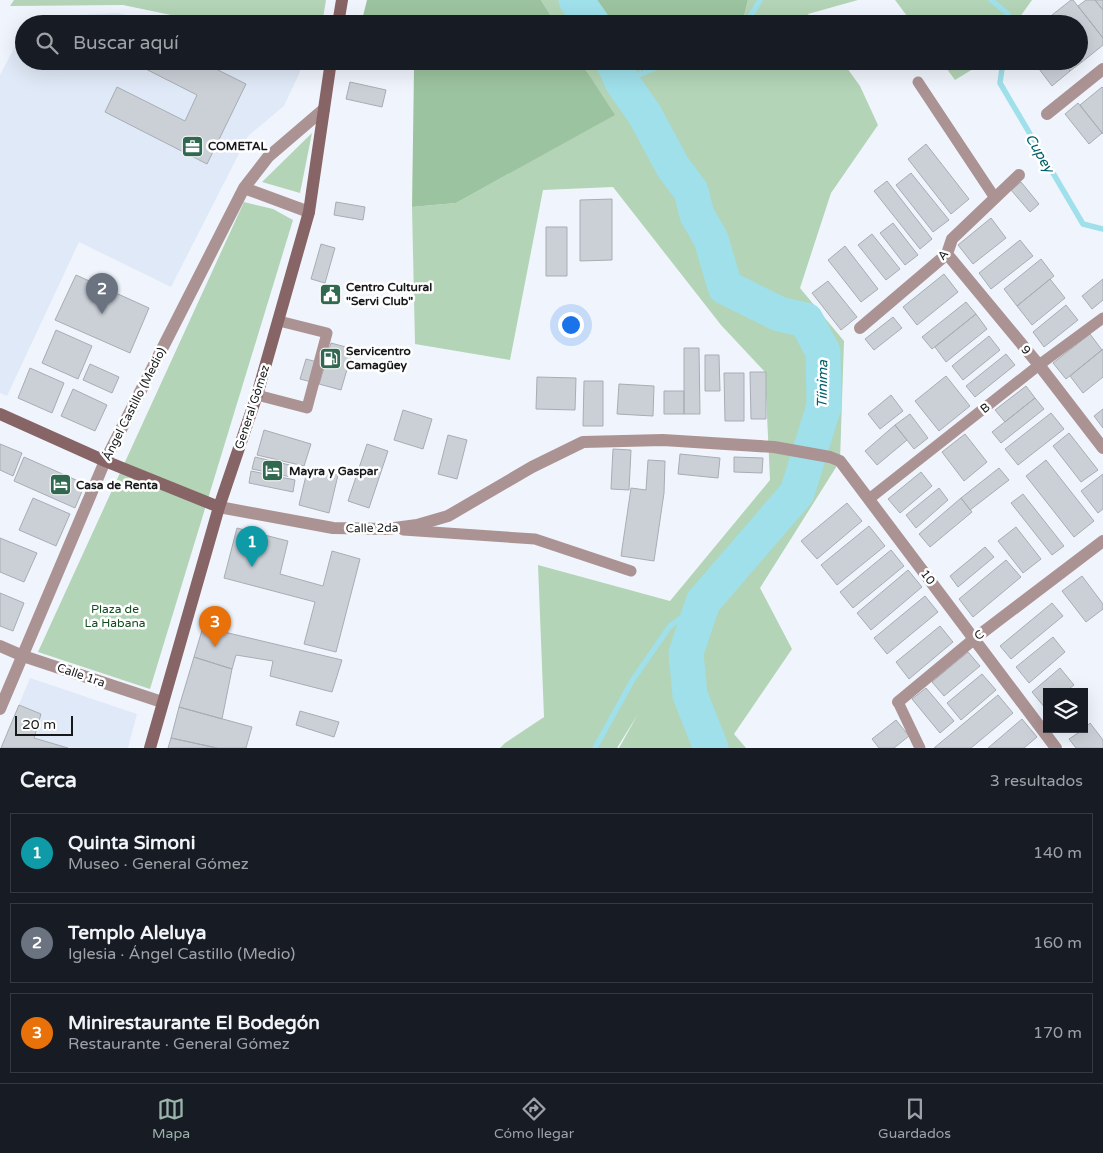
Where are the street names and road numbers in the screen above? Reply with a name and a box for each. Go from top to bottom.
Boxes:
street label: A [935,247,951,263]
street label: 9 [1018,343,1034,357]
street label: Ángel Castillo (Medio) [99,345,169,463]
street label: General Gómez [232,363,272,451]
street label: B [977,400,993,416]
street label: Calle 2da [345,521,399,535]
street label: 10 [918,567,938,588]
street label: C [971,627,987,643]
street label: Calle 1ra [55,660,107,690]

